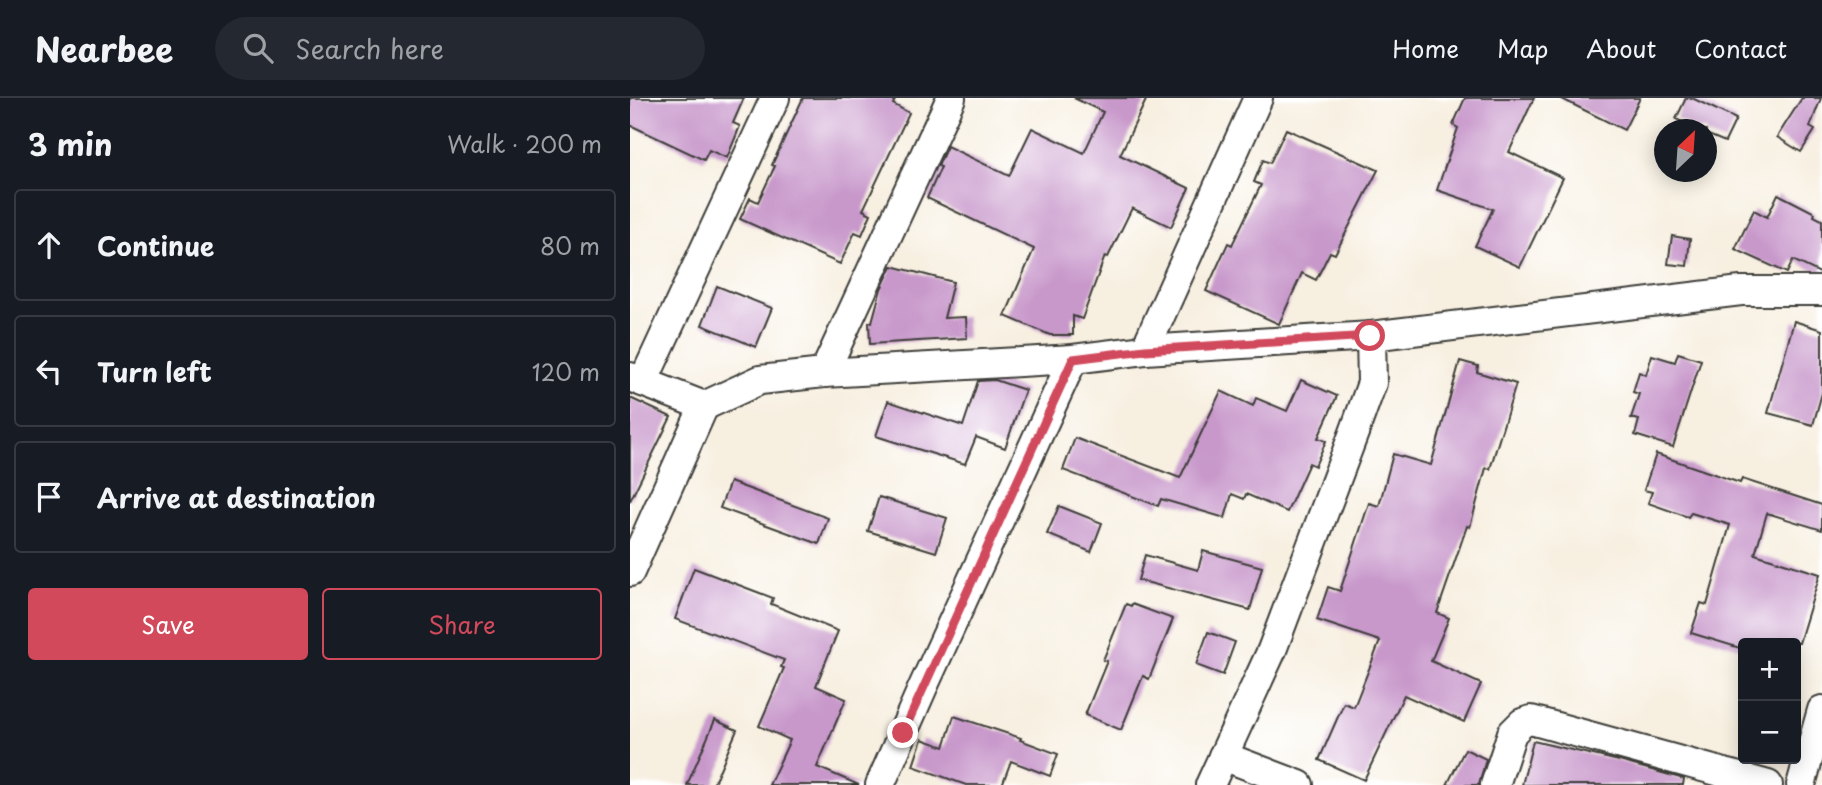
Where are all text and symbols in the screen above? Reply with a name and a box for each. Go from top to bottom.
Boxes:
search box [215,17,705,80]
text: Nearbee [35,23,173,73]
icon: search [239,29,277,67]
text: Search here [295,29,444,68]
text: Home [1392,30,1459,66]
text: Map [1497,30,1548,66]
text: About [1586,30,1656,66]
text: Contact [1694,30,1787,66]
north arrow [1654,119,1717,182]
text: 3 min [28,121,113,166]
text: Walk · 200 m [447,126,602,161]
icon: ahead [30,226,68,264]
text: Continue [97,226,214,265]
text: 80 m [540,228,600,263]
route start [1354,320,1385,351]
icon: left [30,352,68,390]
text: Turn left [97,352,212,391]
text: 120 m [532,354,600,389]
icon: arrive [30,478,68,516]
text: Arrive at destination [97,478,376,517]
button: Save [28,588,308,660]
button: Share [322,588,602,660]
map controls [1738,638,1801,764]
button: + [1738,638,1801,701]
button: − [1738,701,1801,764]
route end [887,717,918,748]

